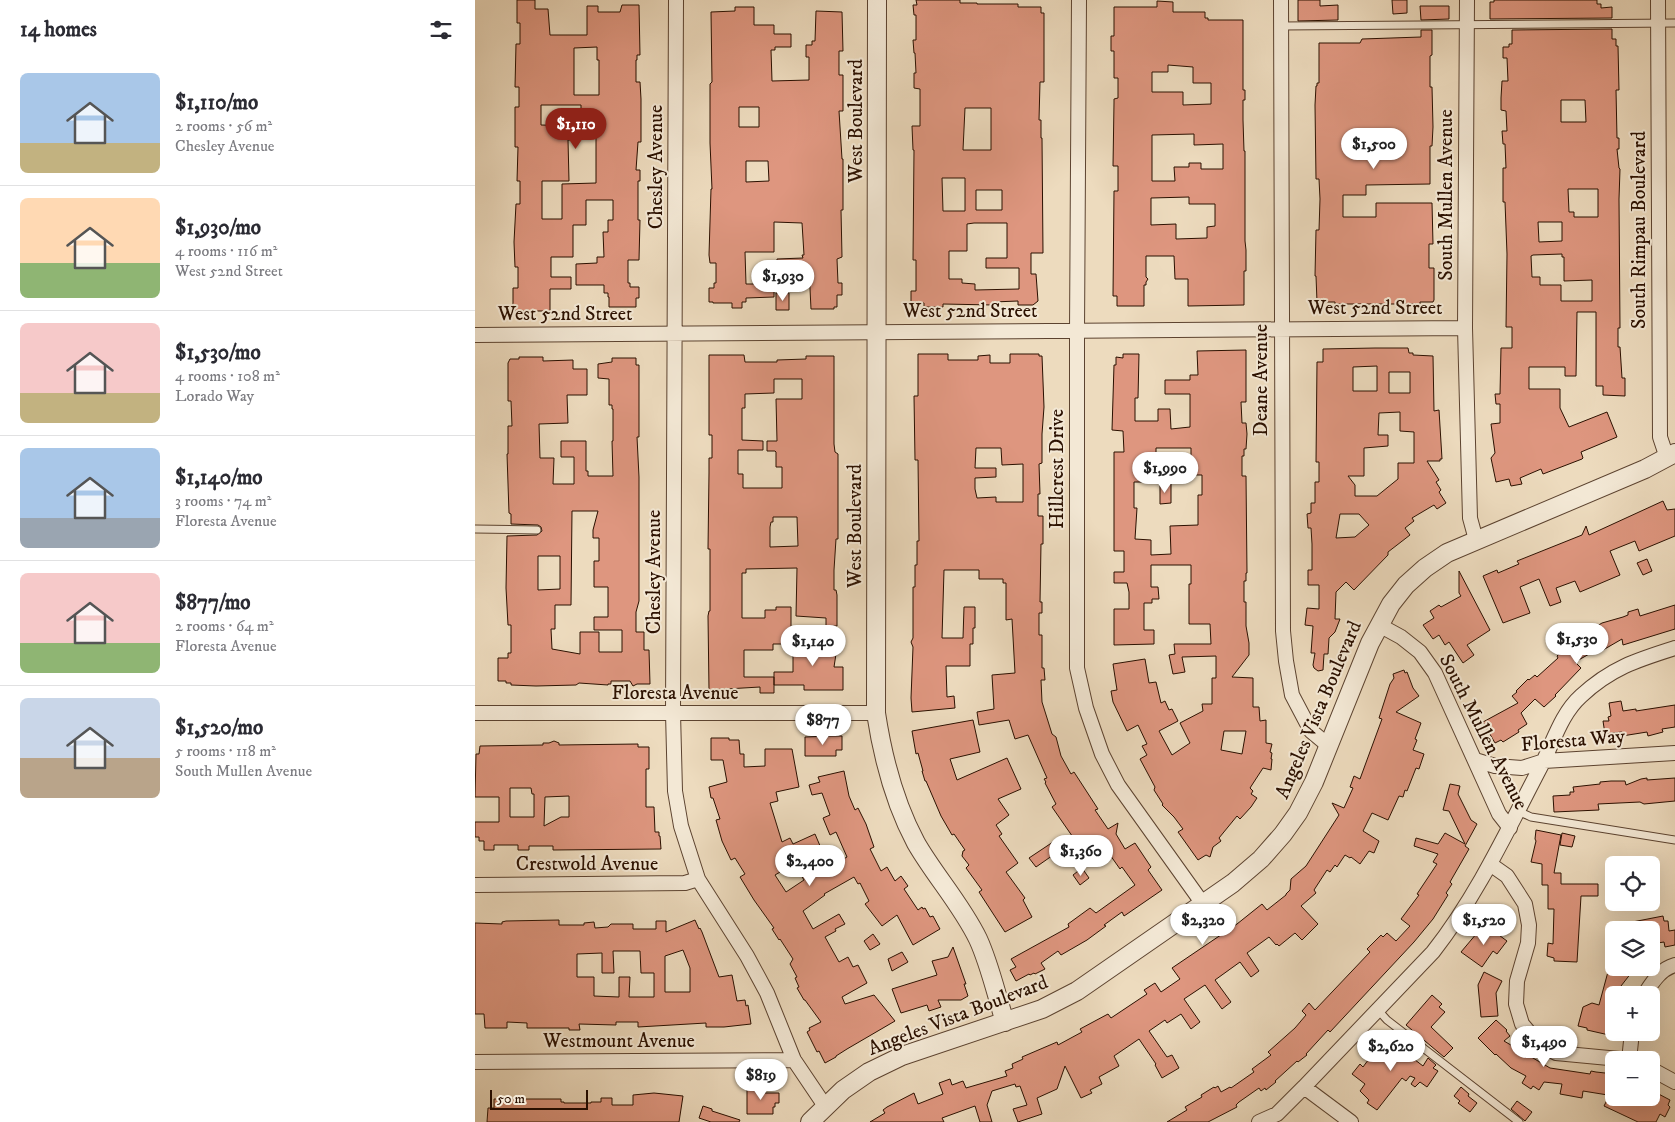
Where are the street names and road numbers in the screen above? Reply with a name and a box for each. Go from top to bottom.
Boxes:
street label: West Boulevard [844,59,869,184]
street label: Chesley Avenue [644,105,669,229]
street label: South Mullen Avenue [1434,109,1459,281]
street label: South Rimpau Boulevard [1627,131,1652,329]
street label: West 52nd Street [1307,296,1442,321]
street label: West 52nd Street [902,299,1037,324]
street label: West 52nd Street [497,302,632,327]
street label: Deane Avenue [1249,324,1274,436]
street label: Hillcrest Drive [1045,409,1070,529]
street label: West Boulevard [843,464,868,589]
street label: Chesley Avenue [642,510,667,634]
street label: Angeles Vista Boulevard [1270,617,1368,803]
street label: South Mullen Avenue [1433,650,1533,814]
street label: Floresta Avenue [611,681,739,706]
street label: Floresta Way [1520,724,1627,758]
street label: Crestwold Avenue [516,852,658,877]
street label: Angeles Vista Boulevard [864,970,1052,1062]
street label: Westmount Avenue [542,1029,695,1054]

